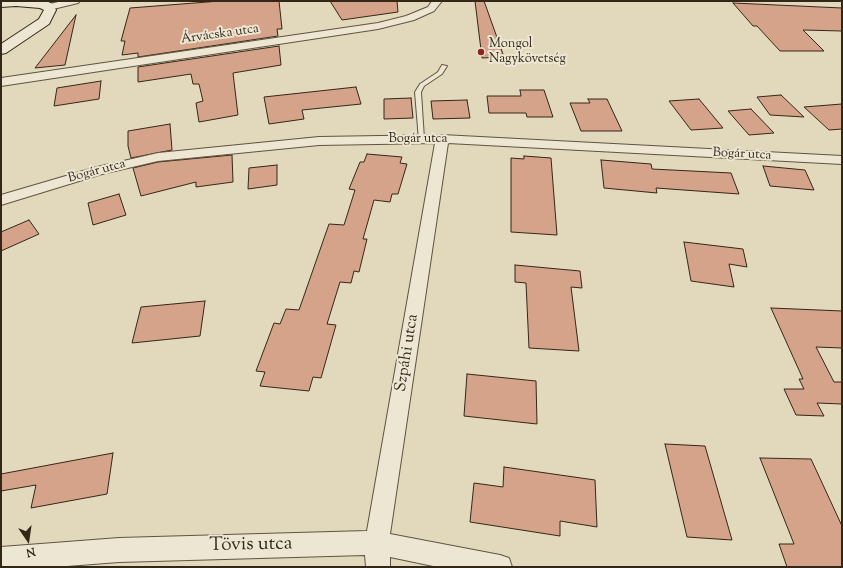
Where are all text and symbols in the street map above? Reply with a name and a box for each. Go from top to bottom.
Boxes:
street label: Árvácska utca [180,22,260,48]
place label: Mongol Nagykövetség [489,37,566,68]
marker: Mongol Nagykövetség [476,47,486,57]
street label: Bogár utca [389,132,447,148]
street label: Bogár utca [712,146,772,164]
street label: Bogár utca [67,157,127,187]
street label: Szpáhi utca [392,313,424,393]
north arrow [8,520,48,560]
street label: Tövis utca [209,534,293,558]
text: N [25,543,37,560]

